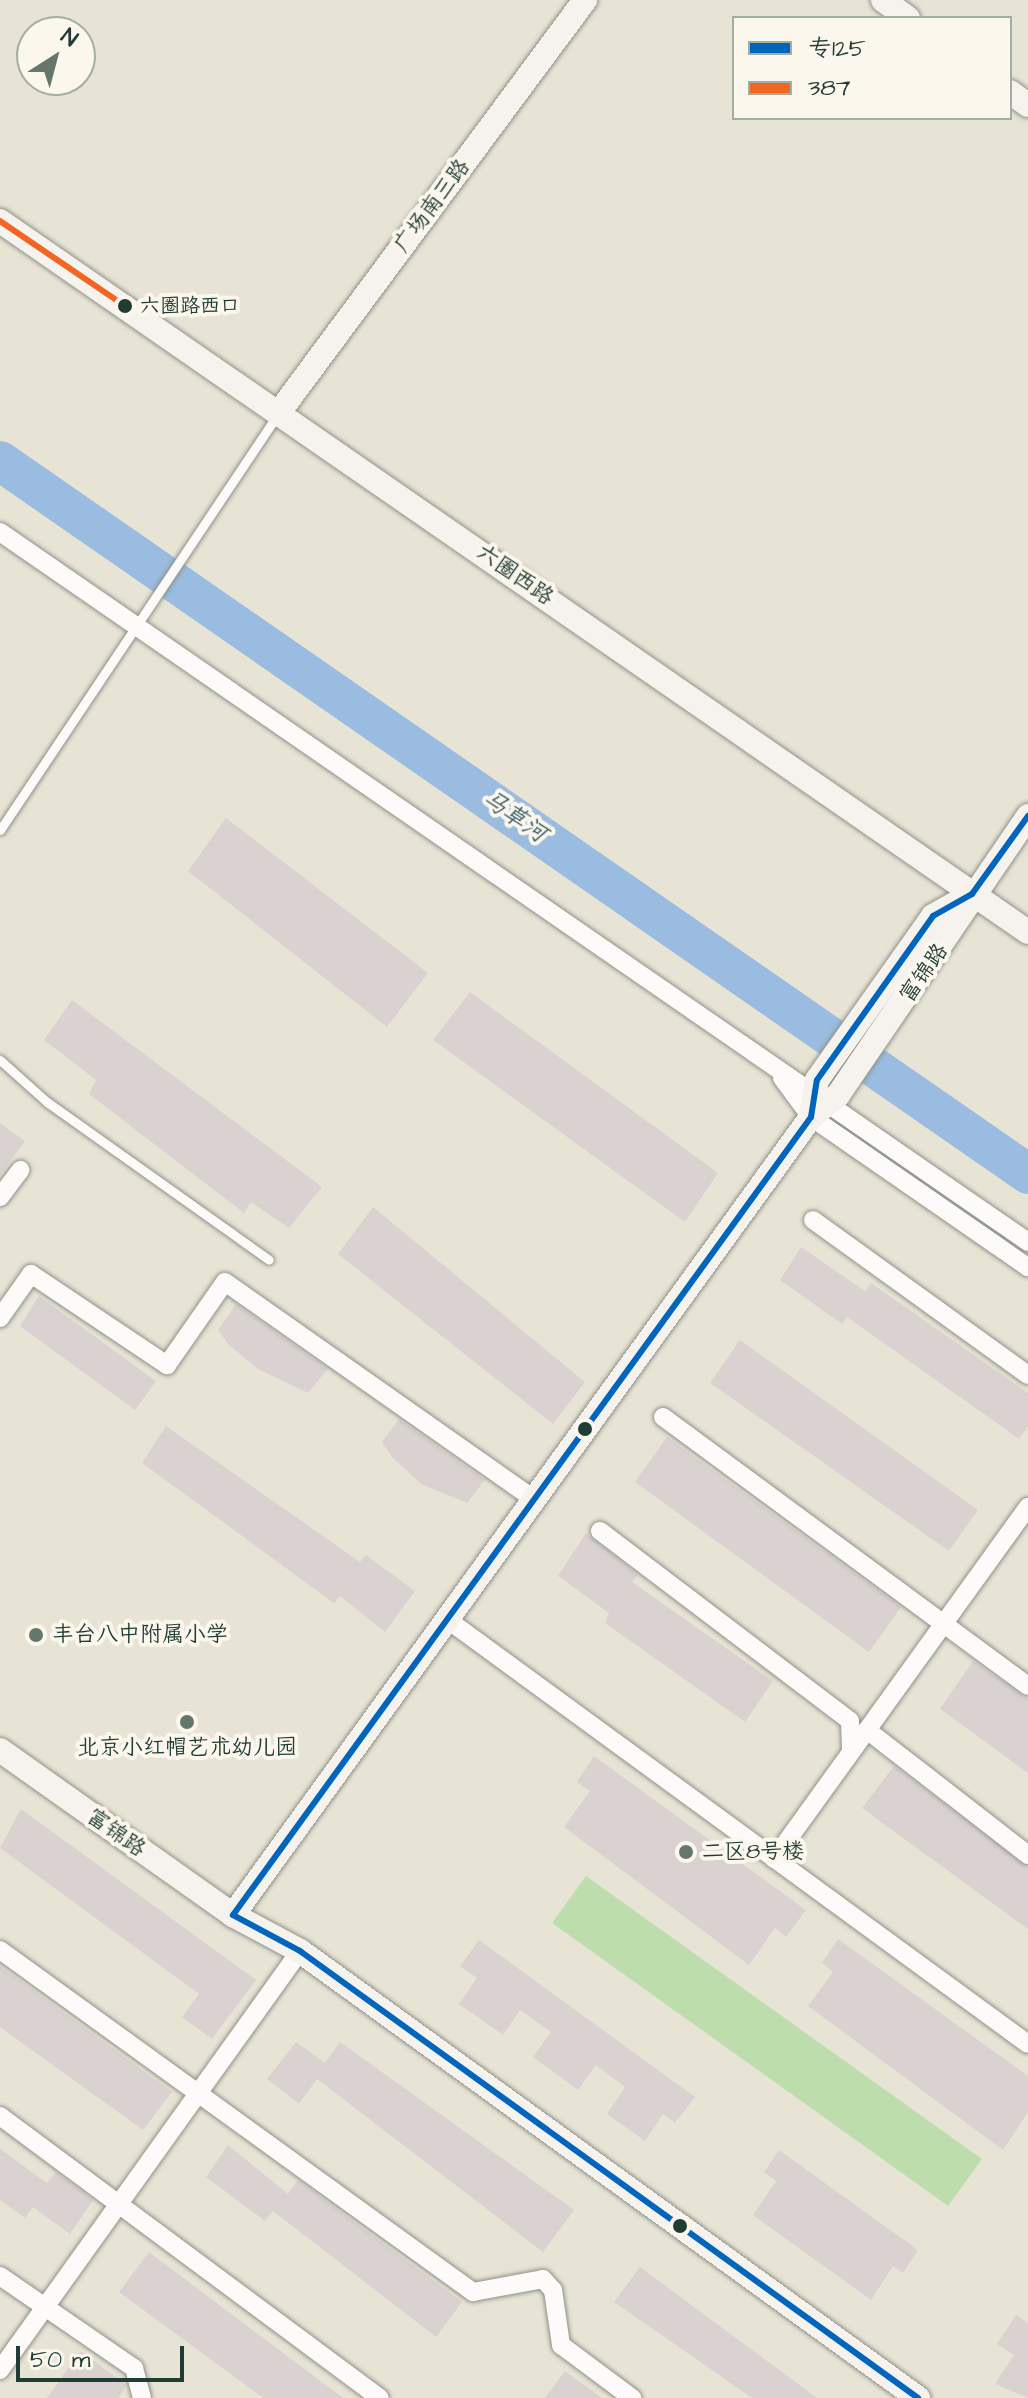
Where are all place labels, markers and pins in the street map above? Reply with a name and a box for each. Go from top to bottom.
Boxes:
place label: 六圈路西口 [140,294,240,318]
marker: 六圈路西口 [117,298,133,314]
unlabelled marker [577,1421,593,1437]
place label: 丰台八中附属小学 [52,1622,228,1648]
marker: 丰台八中附属小学 [27,1626,45,1644]
marker: 北京小红帽艺术幼儿园 [178,1713,196,1731]
place label: 北京小红帽艺术幼儿园 [77,1735,297,1761]
place label: 二区8号楼 [702,1839,804,1865]
marker: 二区8号楼 [677,1843,695,1861]
unlabelled marker [672,2218,688,2234]

